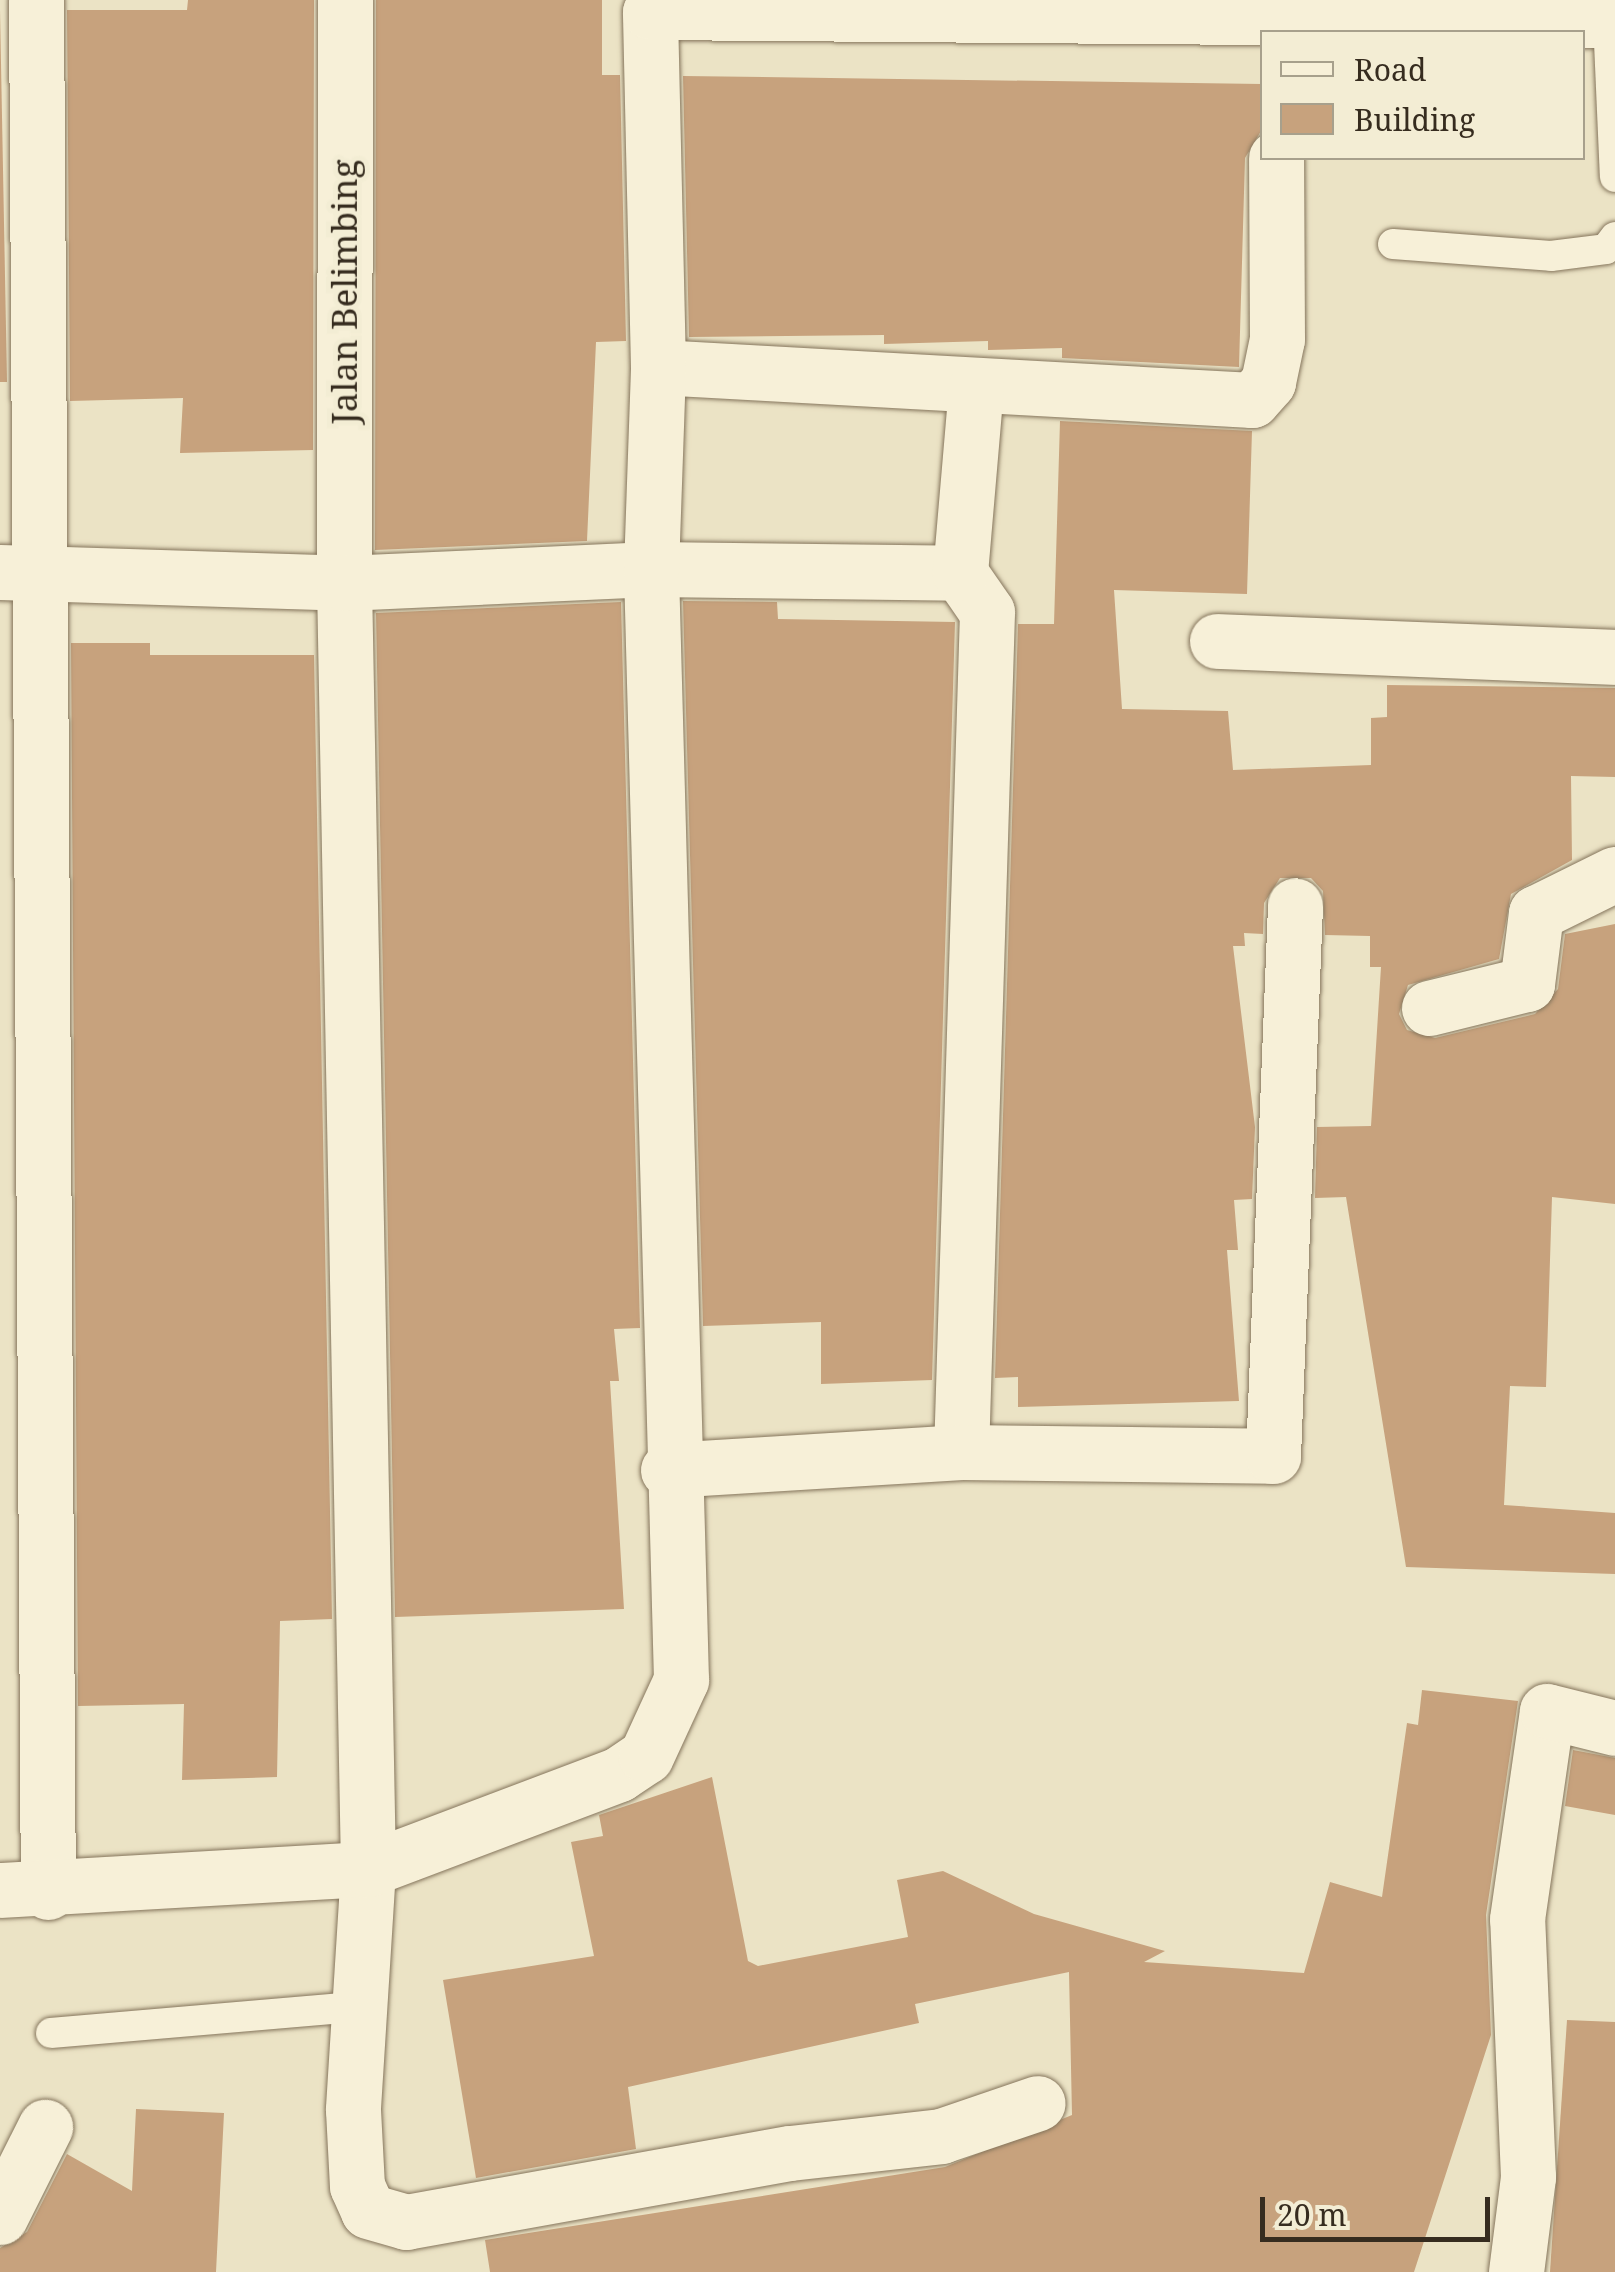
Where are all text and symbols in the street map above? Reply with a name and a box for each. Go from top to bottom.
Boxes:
legend [1260,30,1585,160]
text: Road [1354,49,1426,90]
text: Building [1354,99,1475,140]
street label: Jalan Belimbing [323,159,365,425]
scale bar [1265,2177,1495,2239]
text: 20 m [1277,2194,1347,2235]

